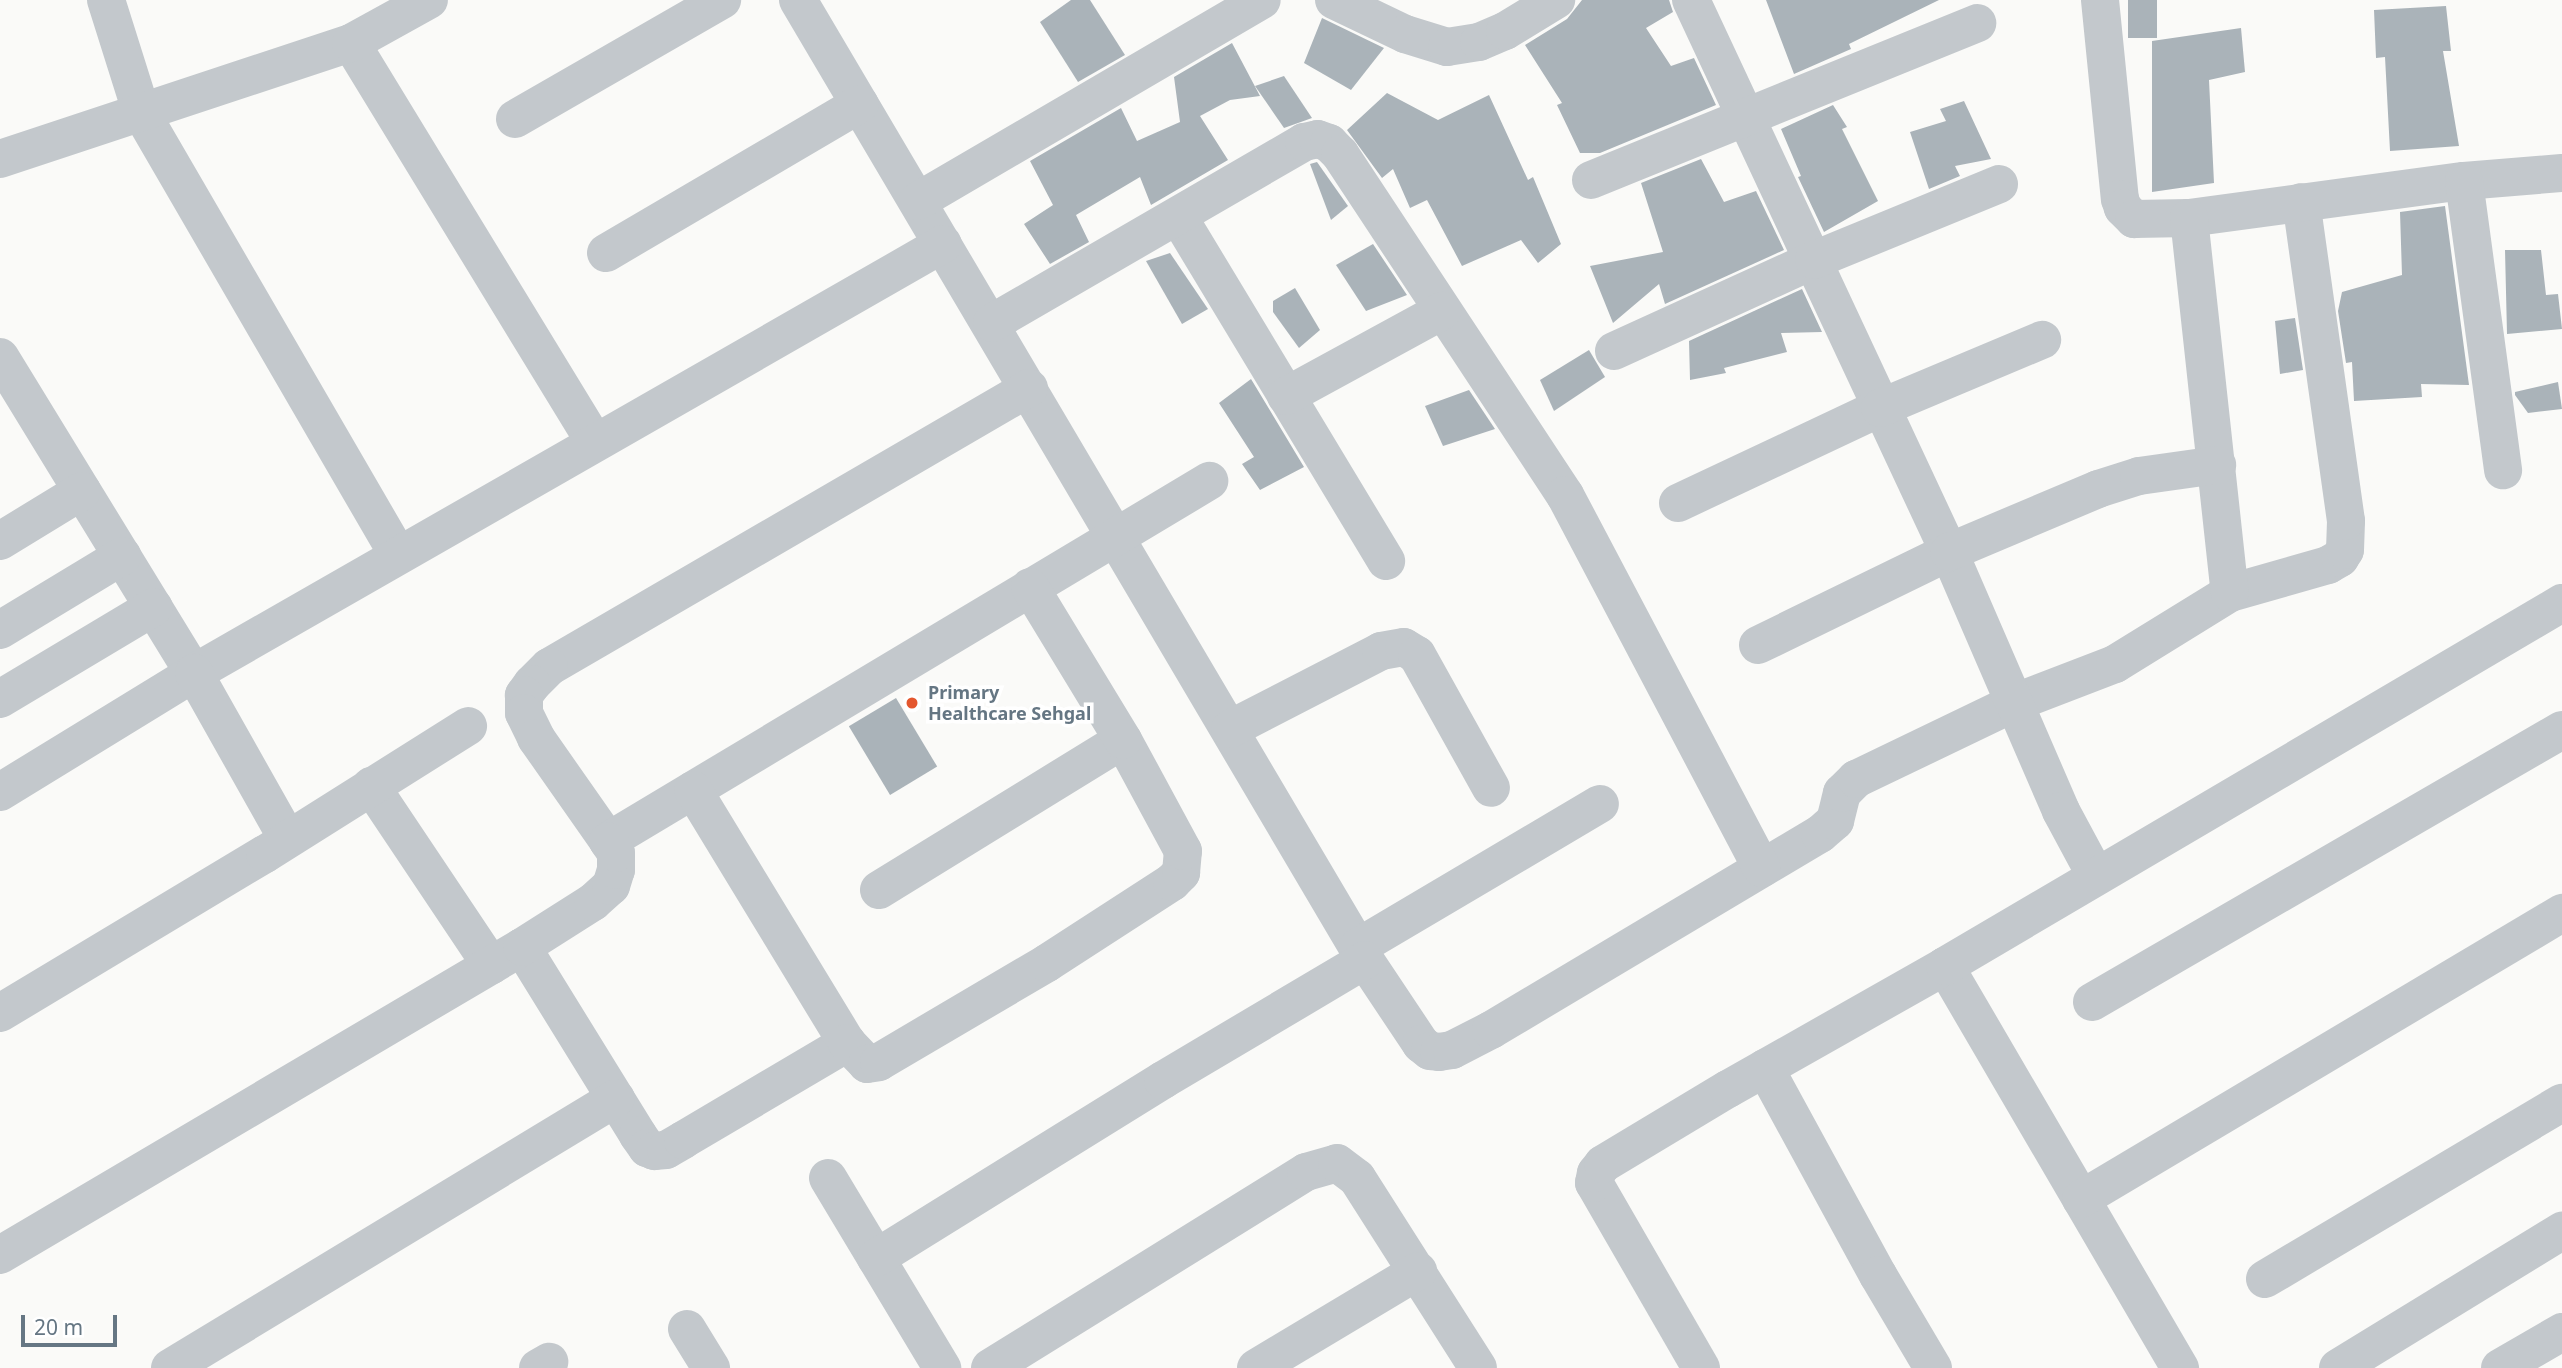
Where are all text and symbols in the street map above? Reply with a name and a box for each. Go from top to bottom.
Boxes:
place label: Primary Healthcare Sehgal [928,682,1091,724]
marker: Primary Healthcare Sehgal [902,693,922,713]
scale bar [24,1302,121,1346]
text: 20 m [34,1313,83,1341]

